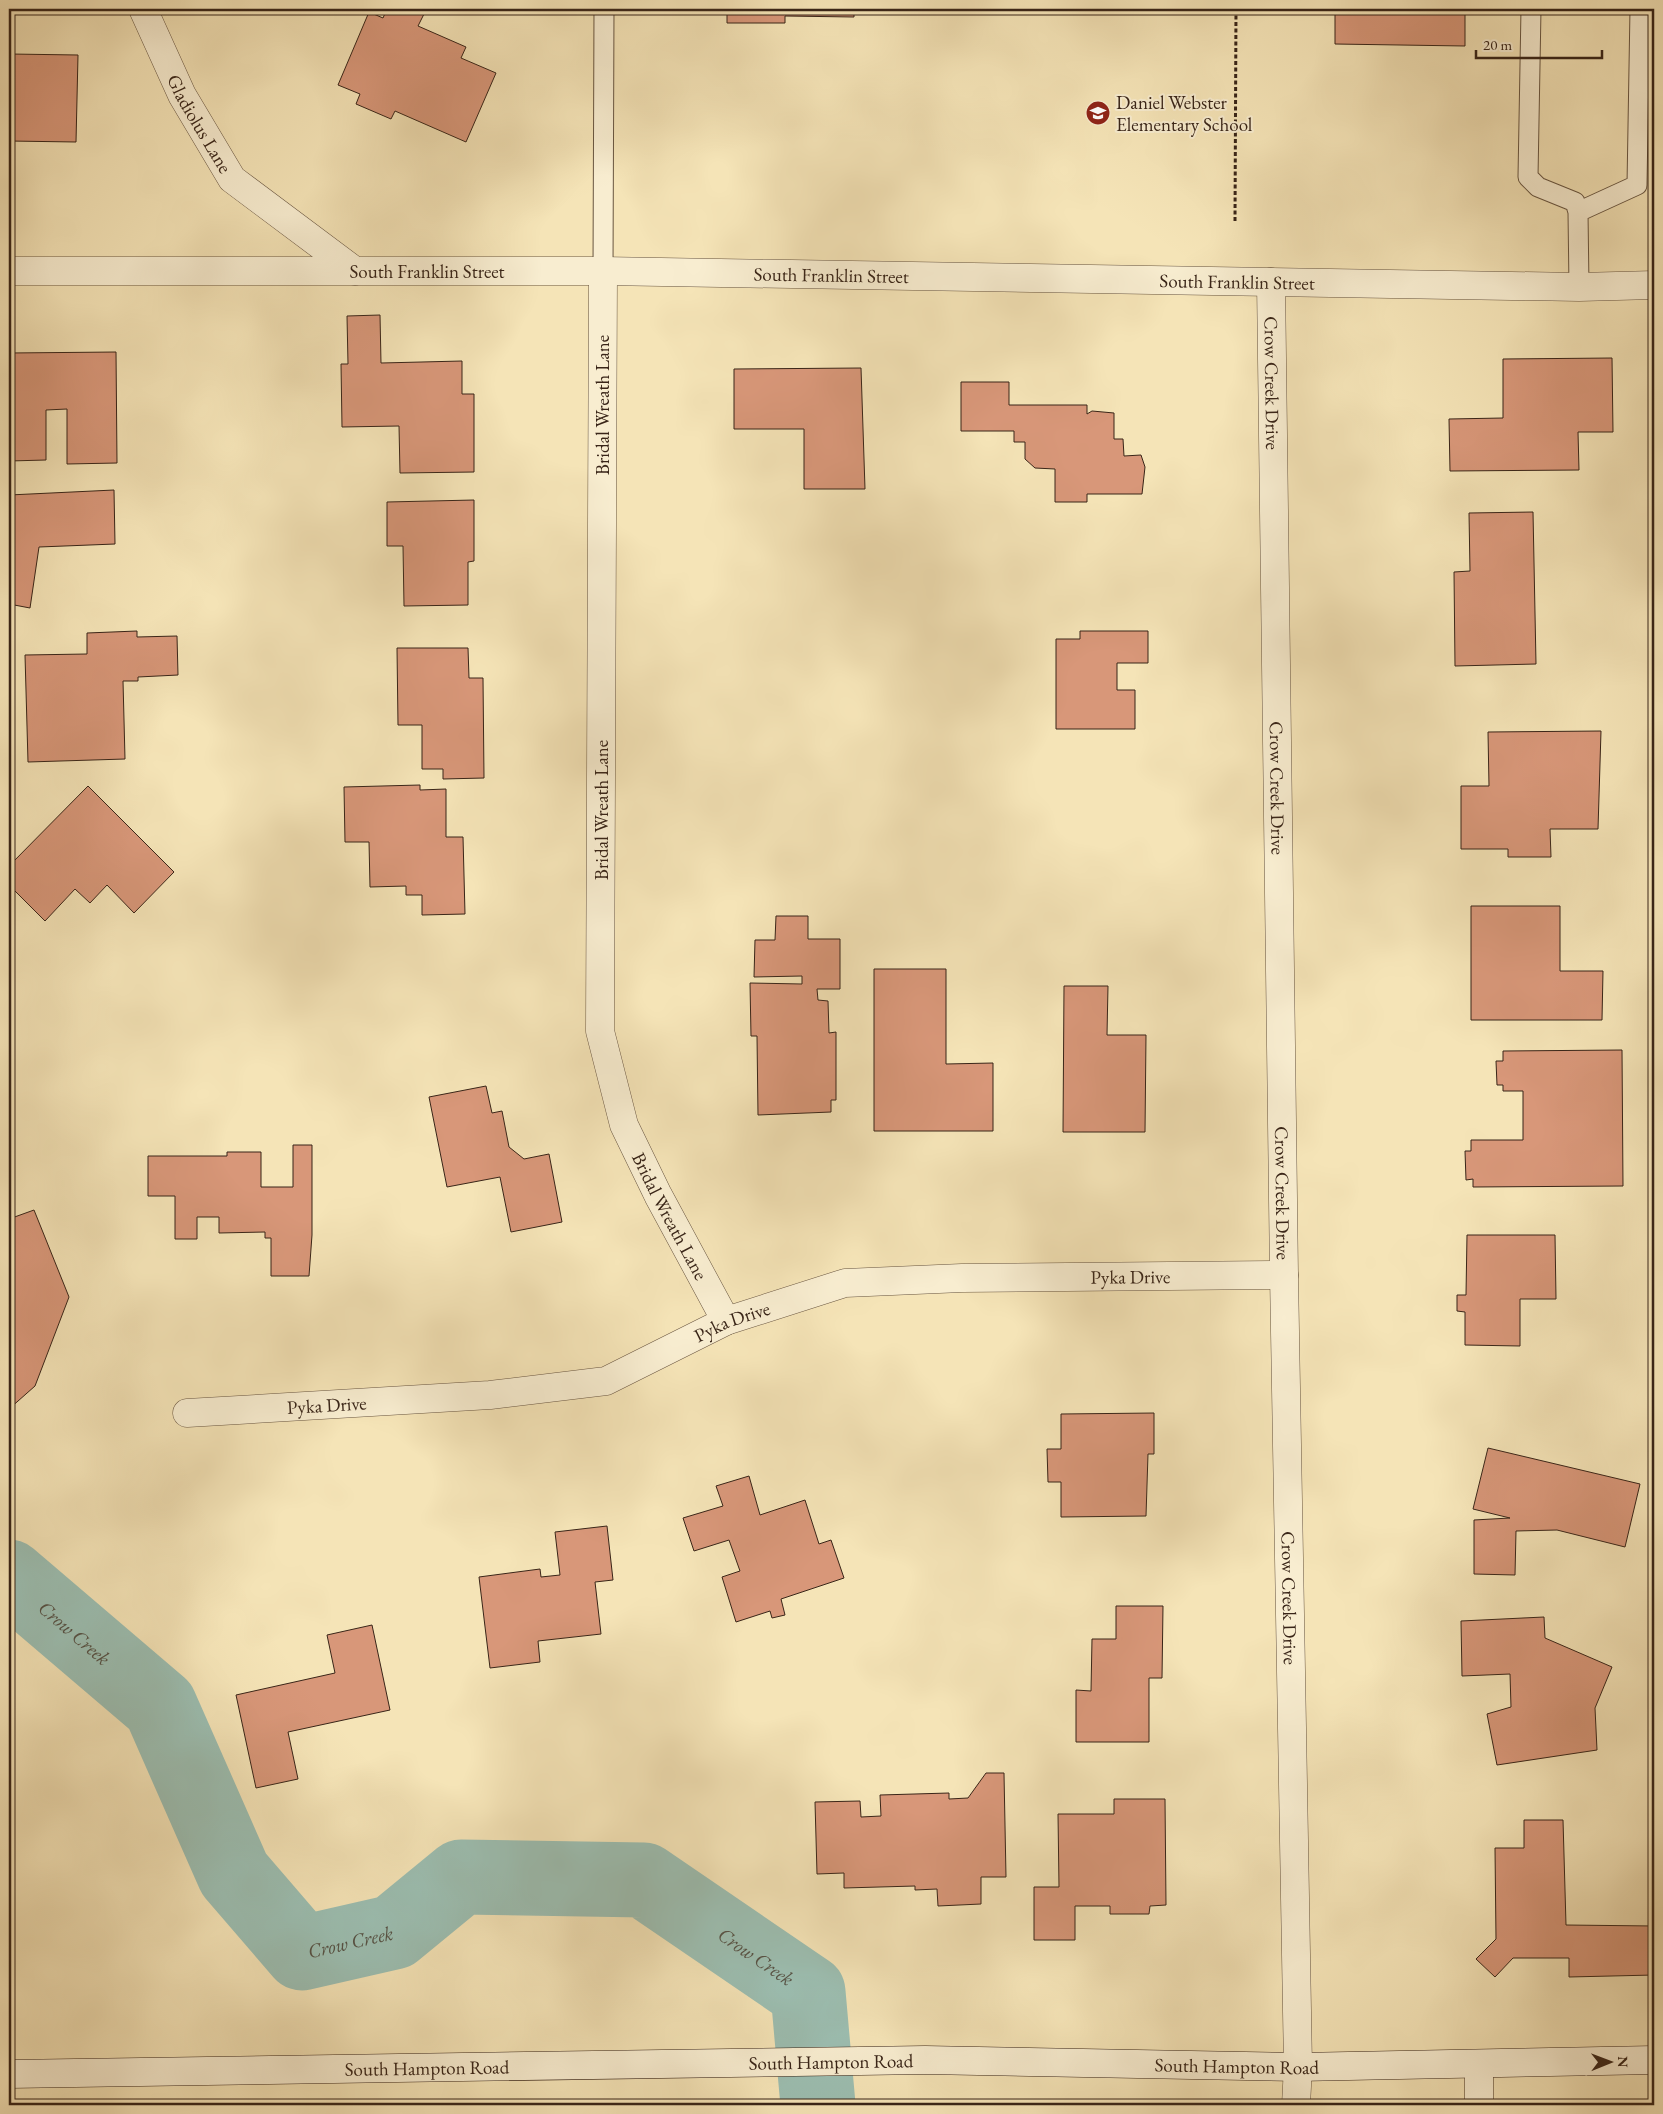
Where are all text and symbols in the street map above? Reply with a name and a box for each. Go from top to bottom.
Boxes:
scale bar [1476,28,1602,60]
text: 20 m [1483,35,1512,54]
street label: Gladiolus Lane [162,70,238,178]
place label: Daniel Webster Elementary School [1116,90,1253,137]
school or university icon: Daniel Webster Elementary School [1085,100,1111,126]
street label: South Franklin Street [349,259,505,284]
street label: South Franklin Street [753,261,909,289]
street label: South Franklin Street [1159,268,1315,295]
street label: Crow Creek Drive [1259,316,1286,450]
street label: Bridal Wreath Lane [590,335,615,475]
street label: Crow Creek Drive [1264,721,1291,855]
street label: Bridal Wreath Lane [589,740,614,880]
street label: Crow Creek Drive [1270,1126,1296,1260]
street label: Bridal Wreath Lane [627,1148,714,1284]
street label: Pyka Drive [1090,1264,1170,1289]
street label: Pyka Drive [690,1295,773,1348]
street label: Pyka Drive [286,1390,367,1420]
street label: Crow Creek Drive [1276,1531,1303,1665]
water label: Crow Creek [33,1595,116,1671]
water label: Crow Creek [305,1920,396,1964]
water label: Crow Creek [713,1921,799,1992]
north arrow [1586,2036,1636,2086]
street label: South Hampton Road [748,2048,914,2075]
street label: South Hampton Road [1154,2052,1320,2080]
street label: South Hampton Road [344,2054,510,2081]
text: N [1614,2056,1632,2068]

